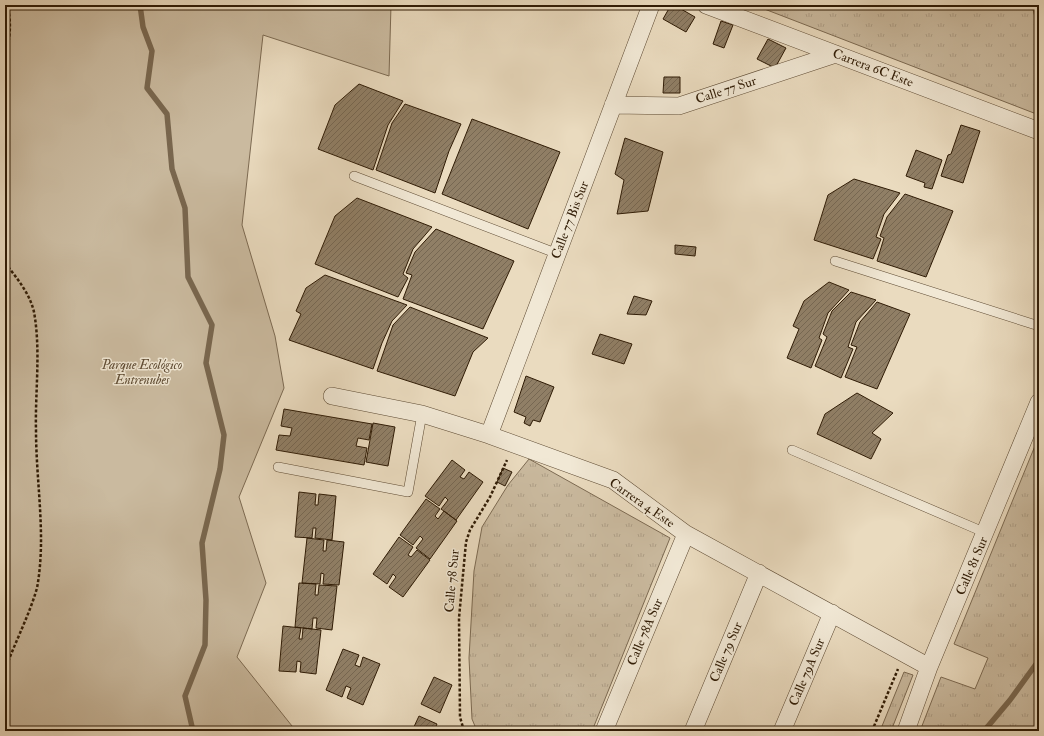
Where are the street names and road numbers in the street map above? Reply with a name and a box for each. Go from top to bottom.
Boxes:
street label: Carrera 6C Este [830,45,916,91]
street label: Calle 77 Sur [694,73,759,107]
street label: Calle 77 Bis Sur [548,179,592,261]
street label: Carrera 4 Este [606,475,678,532]
street label: Calle 81 Sur [953,534,991,598]
street label: Calle 78 Sur [441,549,463,613]
street label: Calle 78A Sur [624,596,666,668]
street label: Calle 79 Sur [706,619,746,684]
street label: Calle 79A Sur [786,636,828,708]

